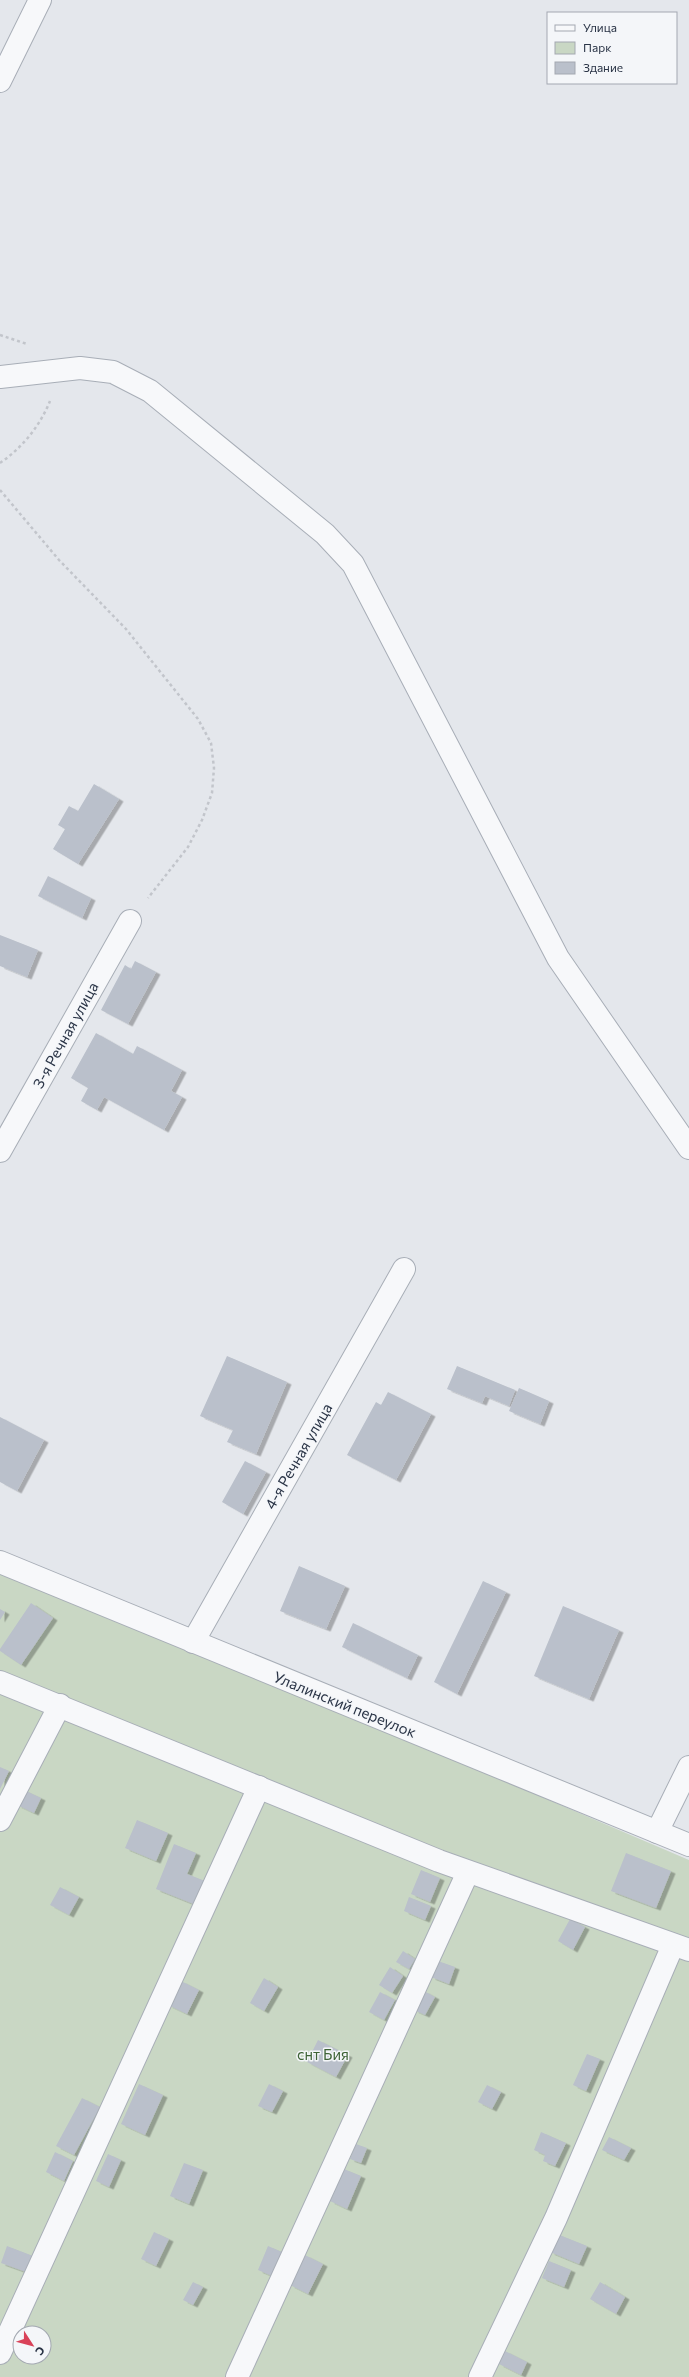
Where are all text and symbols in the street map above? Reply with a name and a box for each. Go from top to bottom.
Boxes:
legend [547,12,677,84]
text: Улица [583,20,617,34]
text: Парк [583,40,612,54]
text: Здание [583,60,623,74]
street label: 3-я Речная улица [28,979,102,1091]
street label: 4-я Речная улица [260,1400,336,1512]
street label: Улалинский переулок [271,1667,419,1741]
park label: снт Бия [297,2045,349,2063]
north arrow [12,2325,52,2365]
text: С [33,2344,48,2358]

